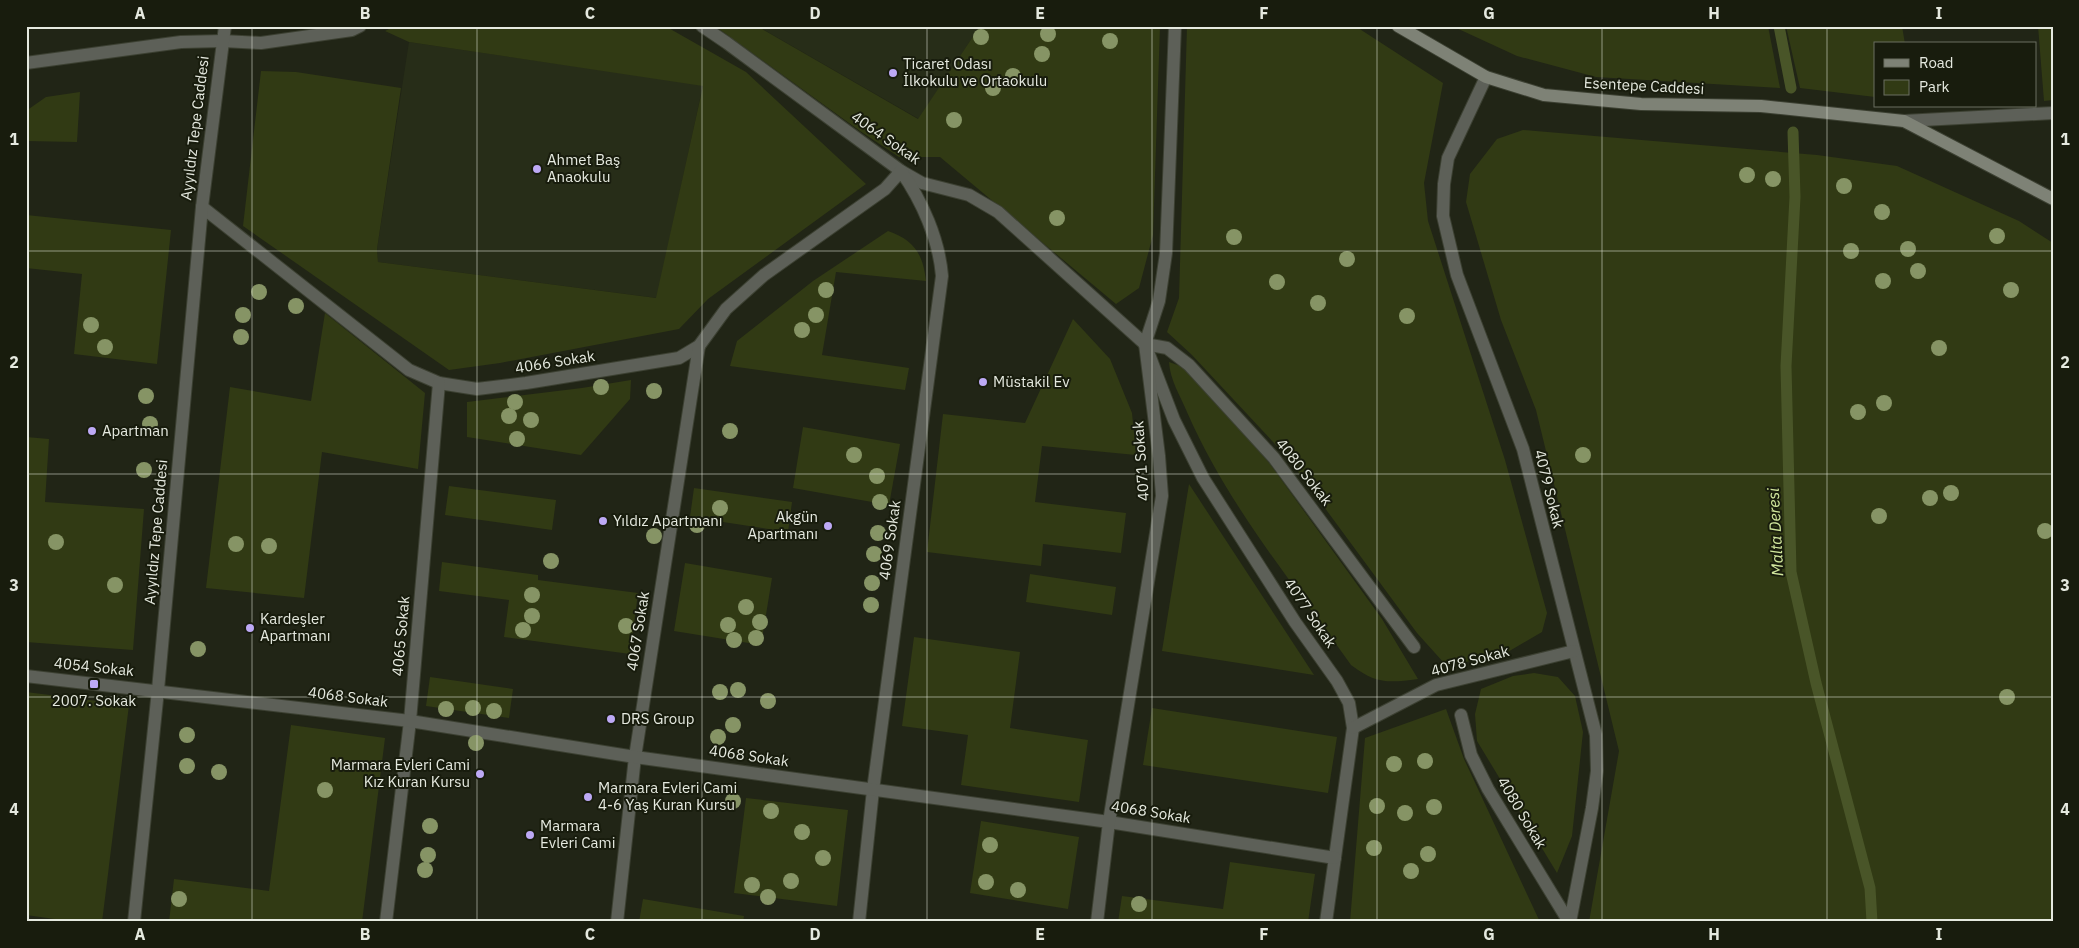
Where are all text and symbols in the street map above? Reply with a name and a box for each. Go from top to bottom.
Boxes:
text: A [135,3,146,23]
text: B [360,3,371,23]
text: C [585,3,595,23]
text: D [809,3,821,23]
text: E [1035,3,1045,23]
text: F [1259,3,1269,23]
text: G [1483,3,1495,23]
text: H [1708,3,1720,23]
text: I [1936,3,1943,23]
legend [1874,42,2036,108]
text: Road [1919,53,1954,72]
place label: Ticaret Odası İlkokulu ve Ortaokulu [903,54,1047,90]
street label: Ayyıldız Tepe Caddesi [176,55,213,201]
marker: Ticaret Odası İlkokulu ve Ortaokulu [887,67,899,79]
street label: Esentepe Caddesi [1583,73,1705,98]
text: Park [1919,77,1949,96]
street label: 4064 Sokak [848,107,925,168]
text: 1 [9,129,19,149]
text: 1 [2060,129,2070,149]
place label: Ahmet Baş Anaokulu [547,150,620,186]
marker: Ahmet Baş Anaokulu [531,163,543,175]
street label: 4066 Sokak [514,346,596,377]
text: 2 [9,352,19,372]
text: 2 [2060,352,2070,372]
place label: Müstakil Ev [993,372,1070,391]
marker: Müstakil Ev [977,376,989,388]
street label: 4071 Sokak [1128,420,1153,502]
place label: Apartman [102,421,169,440]
marker: Apartman [86,425,98,437]
street label: 4080 Sokak [1272,434,1337,509]
street label: 4079 Sokak [1531,448,1568,530]
street label: Ayyıldız Tepe Caddesi [140,459,171,605]
water label: Malta Deresi [1763,486,1787,577]
street label: 4069 Sokak [875,499,905,581]
place label: Akgün Apartmanı [747,507,818,543]
place label: Yıldız Apartmanı [613,511,723,530]
marker: Yıldız Apartmanı [597,515,609,527]
marker: Akgün Apartmanı [822,520,834,532]
street label: 4077 Sokak [1280,574,1341,651]
text: 3 [9,575,19,595]
text: 3 [2060,575,2070,595]
street label: 4067 Sokak [622,590,653,672]
street label: 4065 Sokak [388,595,413,677]
place label: Kardeşler Apartmanı [260,609,331,645]
marker: Kardeşler Apartmanı [244,622,256,634]
street label: 4078 Sokak [1429,641,1511,680]
street label: 4054 Sokak [53,653,135,680]
marker: 2007. Sokak [88,678,100,690]
street label: 4068 Sokak [307,682,389,711]
place label: 2007. Sokak [52,691,136,710]
place label: DRS Group [621,709,694,728]
marker: DRS Group [605,713,617,725]
street label: 4068 Sokak [708,741,790,771]
place label: Marmara Evleri Cami Kız Kuran Kursu [331,755,470,791]
marker: Marmara Evleri Cami Kız Kuran Kursu [474,768,486,780]
street label: 4080 Sokak [1494,773,1551,852]
place label: Marmara Evleri Cami 4-6 Yaş Kuran Kursu [598,778,737,814]
marker: Marmara Evleri Cami 4-6 Yaş Kuran Kursu [582,791,594,803]
street label: 4068 Sokak [1110,796,1192,827]
text: 4 [9,799,19,819]
text: 4 [2060,799,2070,819]
place label: Marmara Evleri Cami [540,816,615,852]
marker: Marmara Evleri Cami [524,829,536,841]
text: A [135,924,146,944]
text: B [360,924,371,944]
text: C [585,924,595,944]
text: D [809,924,821,944]
text: E [1035,924,1045,944]
text: F [1259,924,1269,944]
text: G [1483,924,1495,944]
text: H [1708,924,1720,944]
text: I [1936,924,1943,944]

